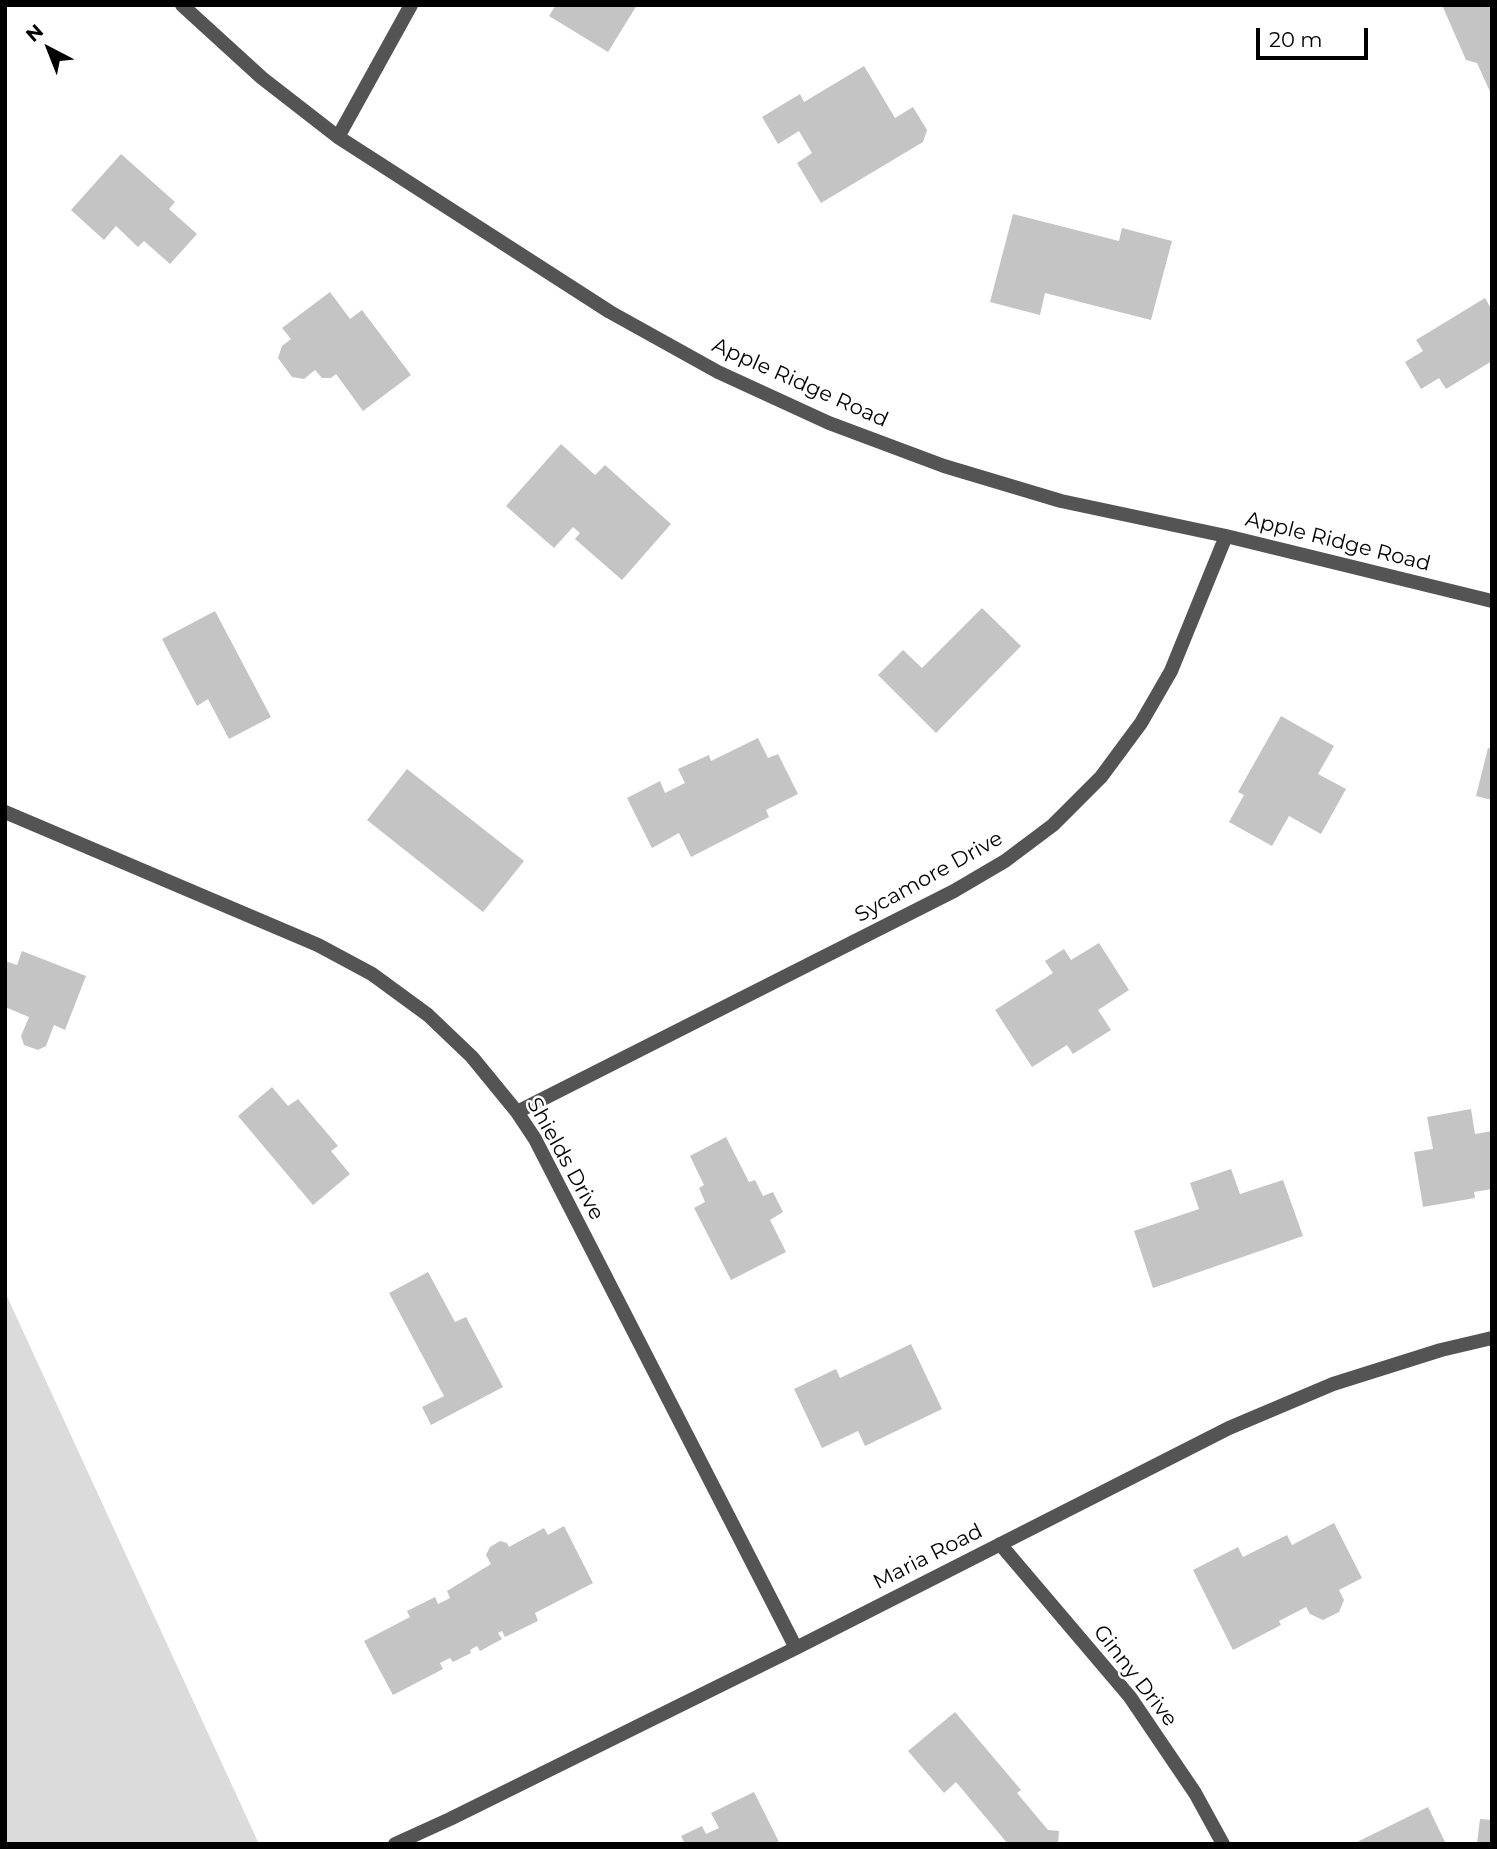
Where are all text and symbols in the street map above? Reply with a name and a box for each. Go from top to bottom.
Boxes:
north arrow [14,14,84,84]
scale bar [1259,14,1371,58]
text: N [21,19,48,47]
text: 20 m [1269,27,1323,52]
street label: Apple Ridge Road [708,333,892,433]
street label: Apple Ridge Road [1243,507,1433,577]
street label: Sycamore Drive [851,826,1007,928]
street label: Shields Drive [521,1093,609,1225]
street label: Maria Road [869,1519,987,1595]
street label: Ginny Drive [1088,1620,1182,1732]

